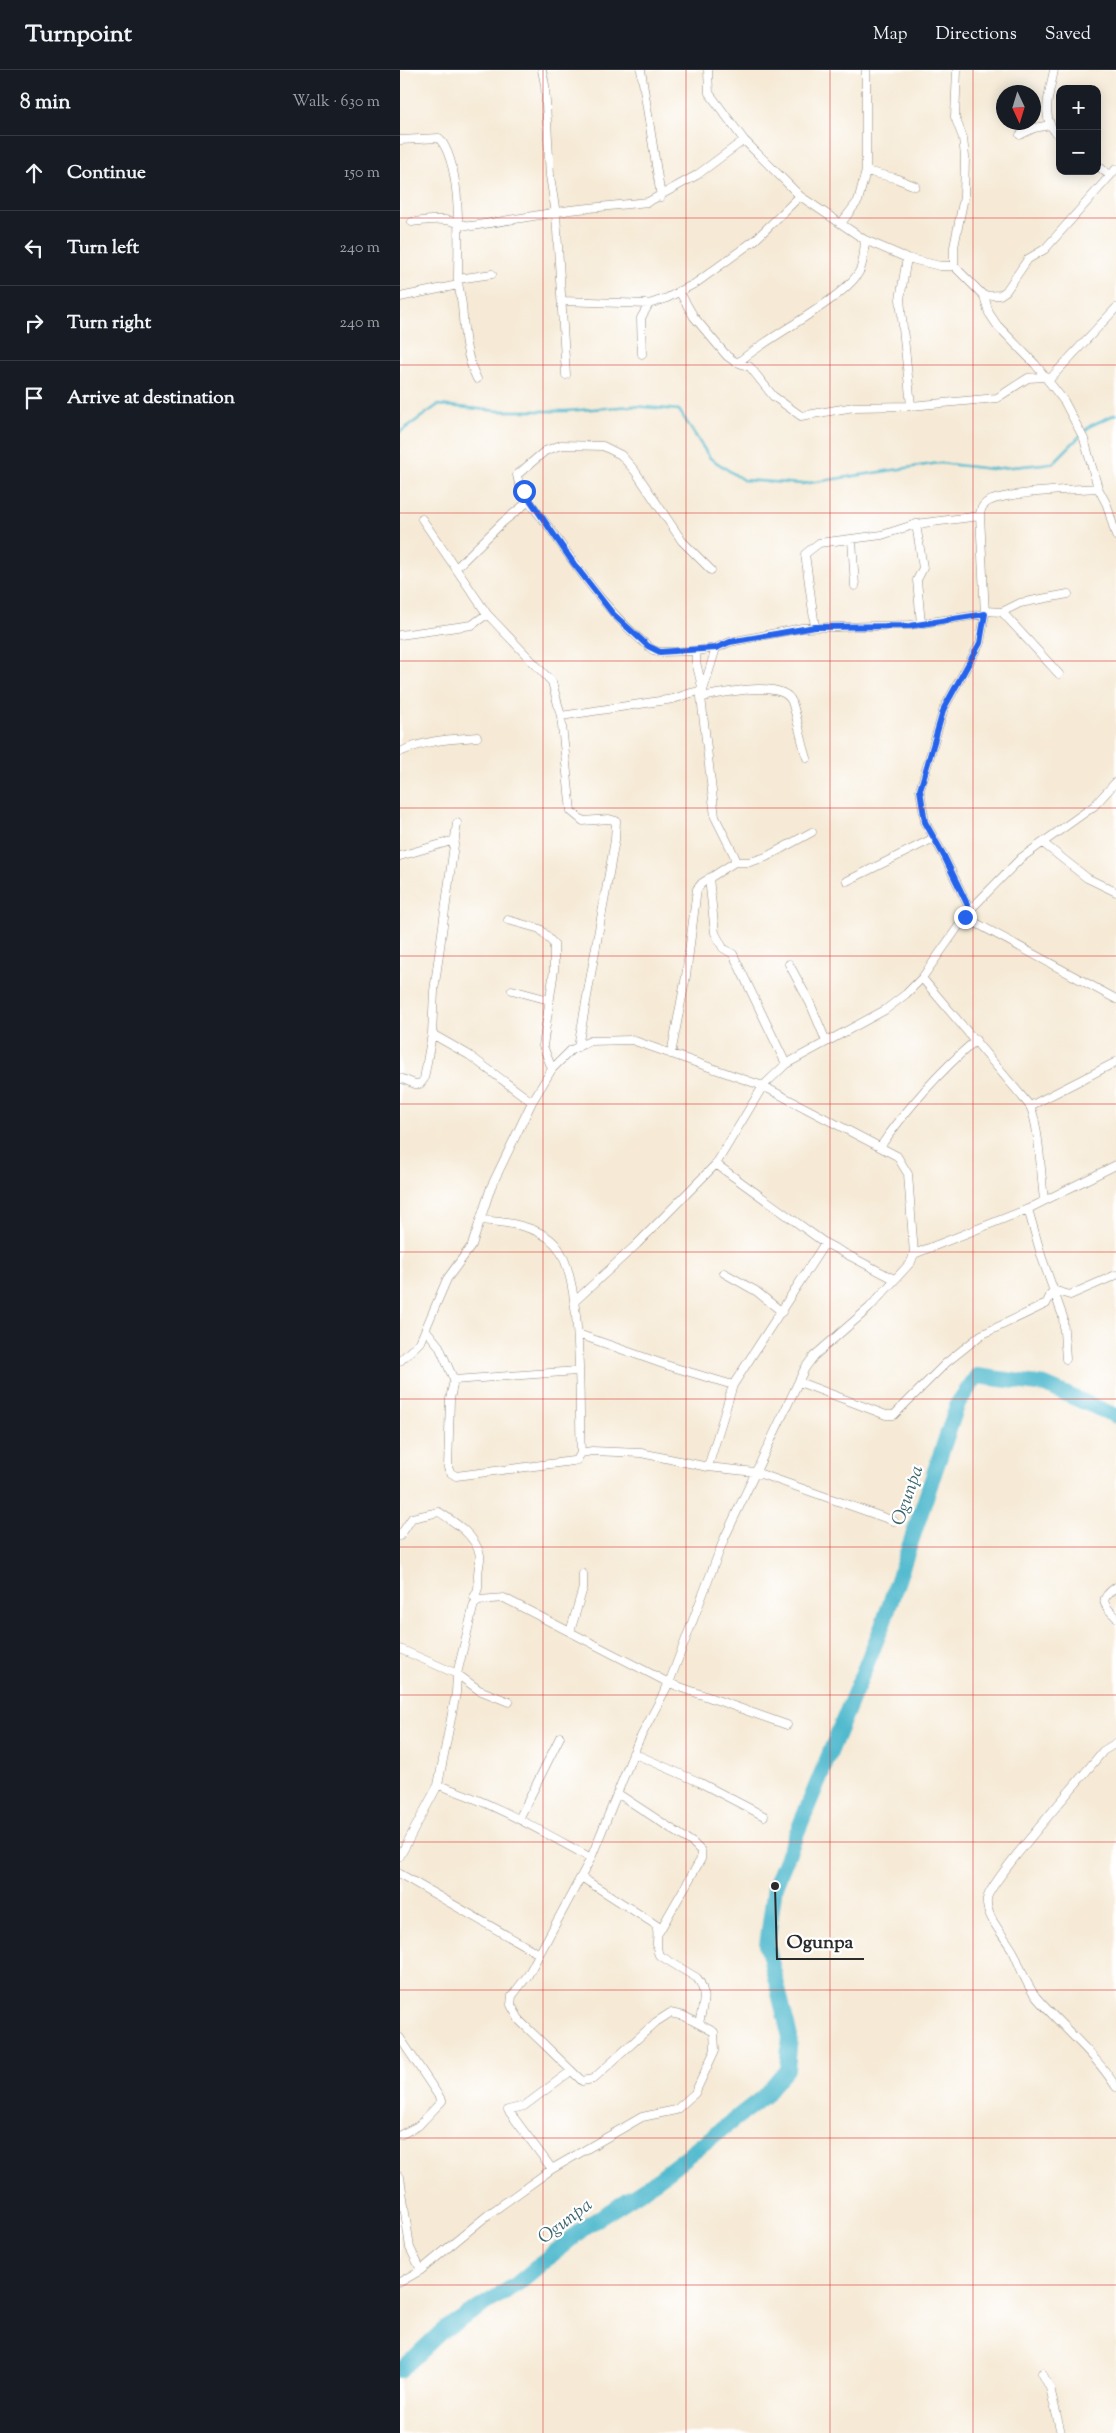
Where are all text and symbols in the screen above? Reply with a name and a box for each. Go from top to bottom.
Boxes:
text: Turnpoint [25,18,132,52]
text: Map [873,22,908,48]
text: Directions [936,22,1017,48]
text: Saved [1045,22,1091,48]
north arrow [996,85,1041,130]
map controls [1056,85,1101,175]
button: + [1056,85,1101,130]
text: 8 min [20,88,71,118]
text: Walk · 630 m [292,91,380,114]
button: − [1056,130,1101,175]
icon: ahead [20,159,48,187]
text: Continue [67,160,146,187]
text: 150 m [344,162,380,185]
icon: left [20,234,48,262]
text: Turn left [67,235,139,262]
text: 240 m [339,237,380,260]
icon: right [20,309,48,337]
text: Turn right [67,310,151,337]
text: 240 m [339,312,380,335]
icon: arrive [20,384,48,412]
text: Arrive at destination [67,385,235,412]
route start [513,480,536,503]
route end [954,906,977,929]
water label: Ogunpa [885,1462,931,1530]
callout: Ogunpa [777,1925,864,1959]
text: Ogunpa [787,1930,854,1957]
water label: Ogunpa [533,2192,599,2251]

